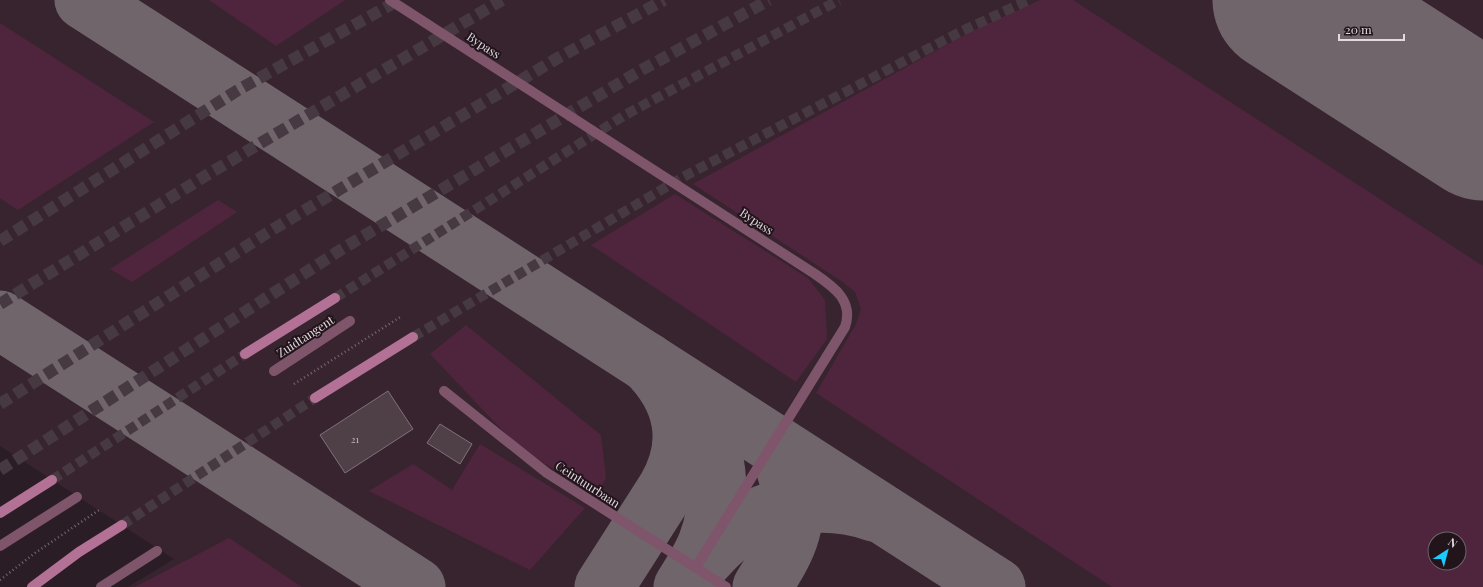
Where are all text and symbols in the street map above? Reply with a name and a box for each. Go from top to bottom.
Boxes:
scale bar [1339,16,1404,42]
text: 20 m [1345,21,1372,37]
street label: Bypass [464,28,504,62]
street label: Bypass [737,204,777,238]
street label: Zuidtangent [273,311,337,361]
house number: 21 [351,432,360,446]
street label: Ceintuurbaan [553,457,623,511]
north arrow [1427,531,1467,571]
text: N [1446,534,1461,551]

